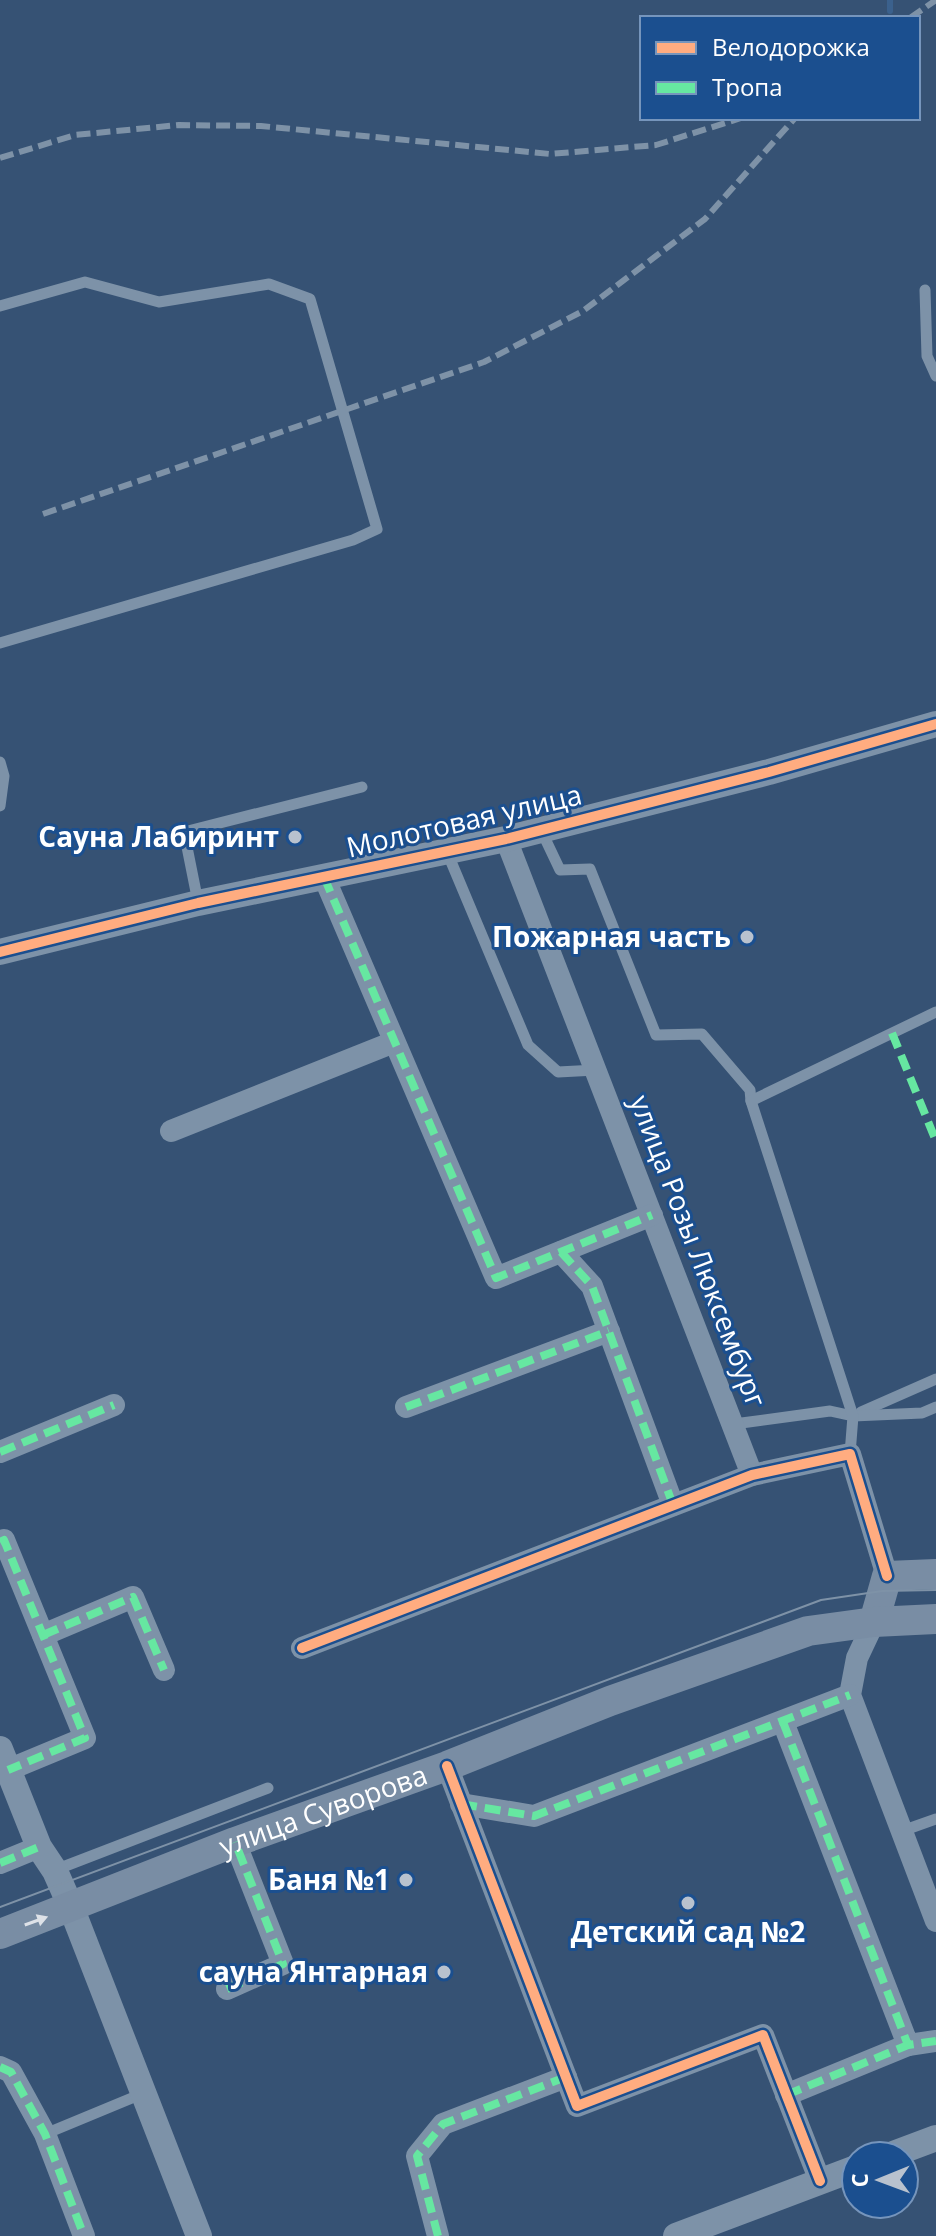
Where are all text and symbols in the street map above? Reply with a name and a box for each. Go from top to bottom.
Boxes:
legend [640,16,920,120]
text: Велодорожка [712,30,870,63]
text: Тропа [712,70,783,103]
street label: Молотовая улица [342,774,585,866]
place label: Сауна Лабиринт [38,817,279,855]
marker: Сауна Лабиринт [286,828,304,846]
place label: Пожарная часть [492,917,731,955]
marker: Пожарная часть [738,928,756,946]
street label: улица Розы Люксембург [622,1089,776,1412]
street label: улица Суворова [213,1755,432,1864]
place label: Баня №1 [268,1860,390,1898]
marker: Баня №1 [397,1871,415,1889]
marker: Детский сад №2 [679,1894,697,1912]
place label: Детский сад №2 [571,1912,805,1950]
one-way arrow [24,1914,48,1926]
place label: сауна Янтарная [199,1952,428,1990]
marker: сауна Янтарная [435,1963,453,1981]
north arrow [840,2140,920,2220]
text: С [844,2173,874,2188]

